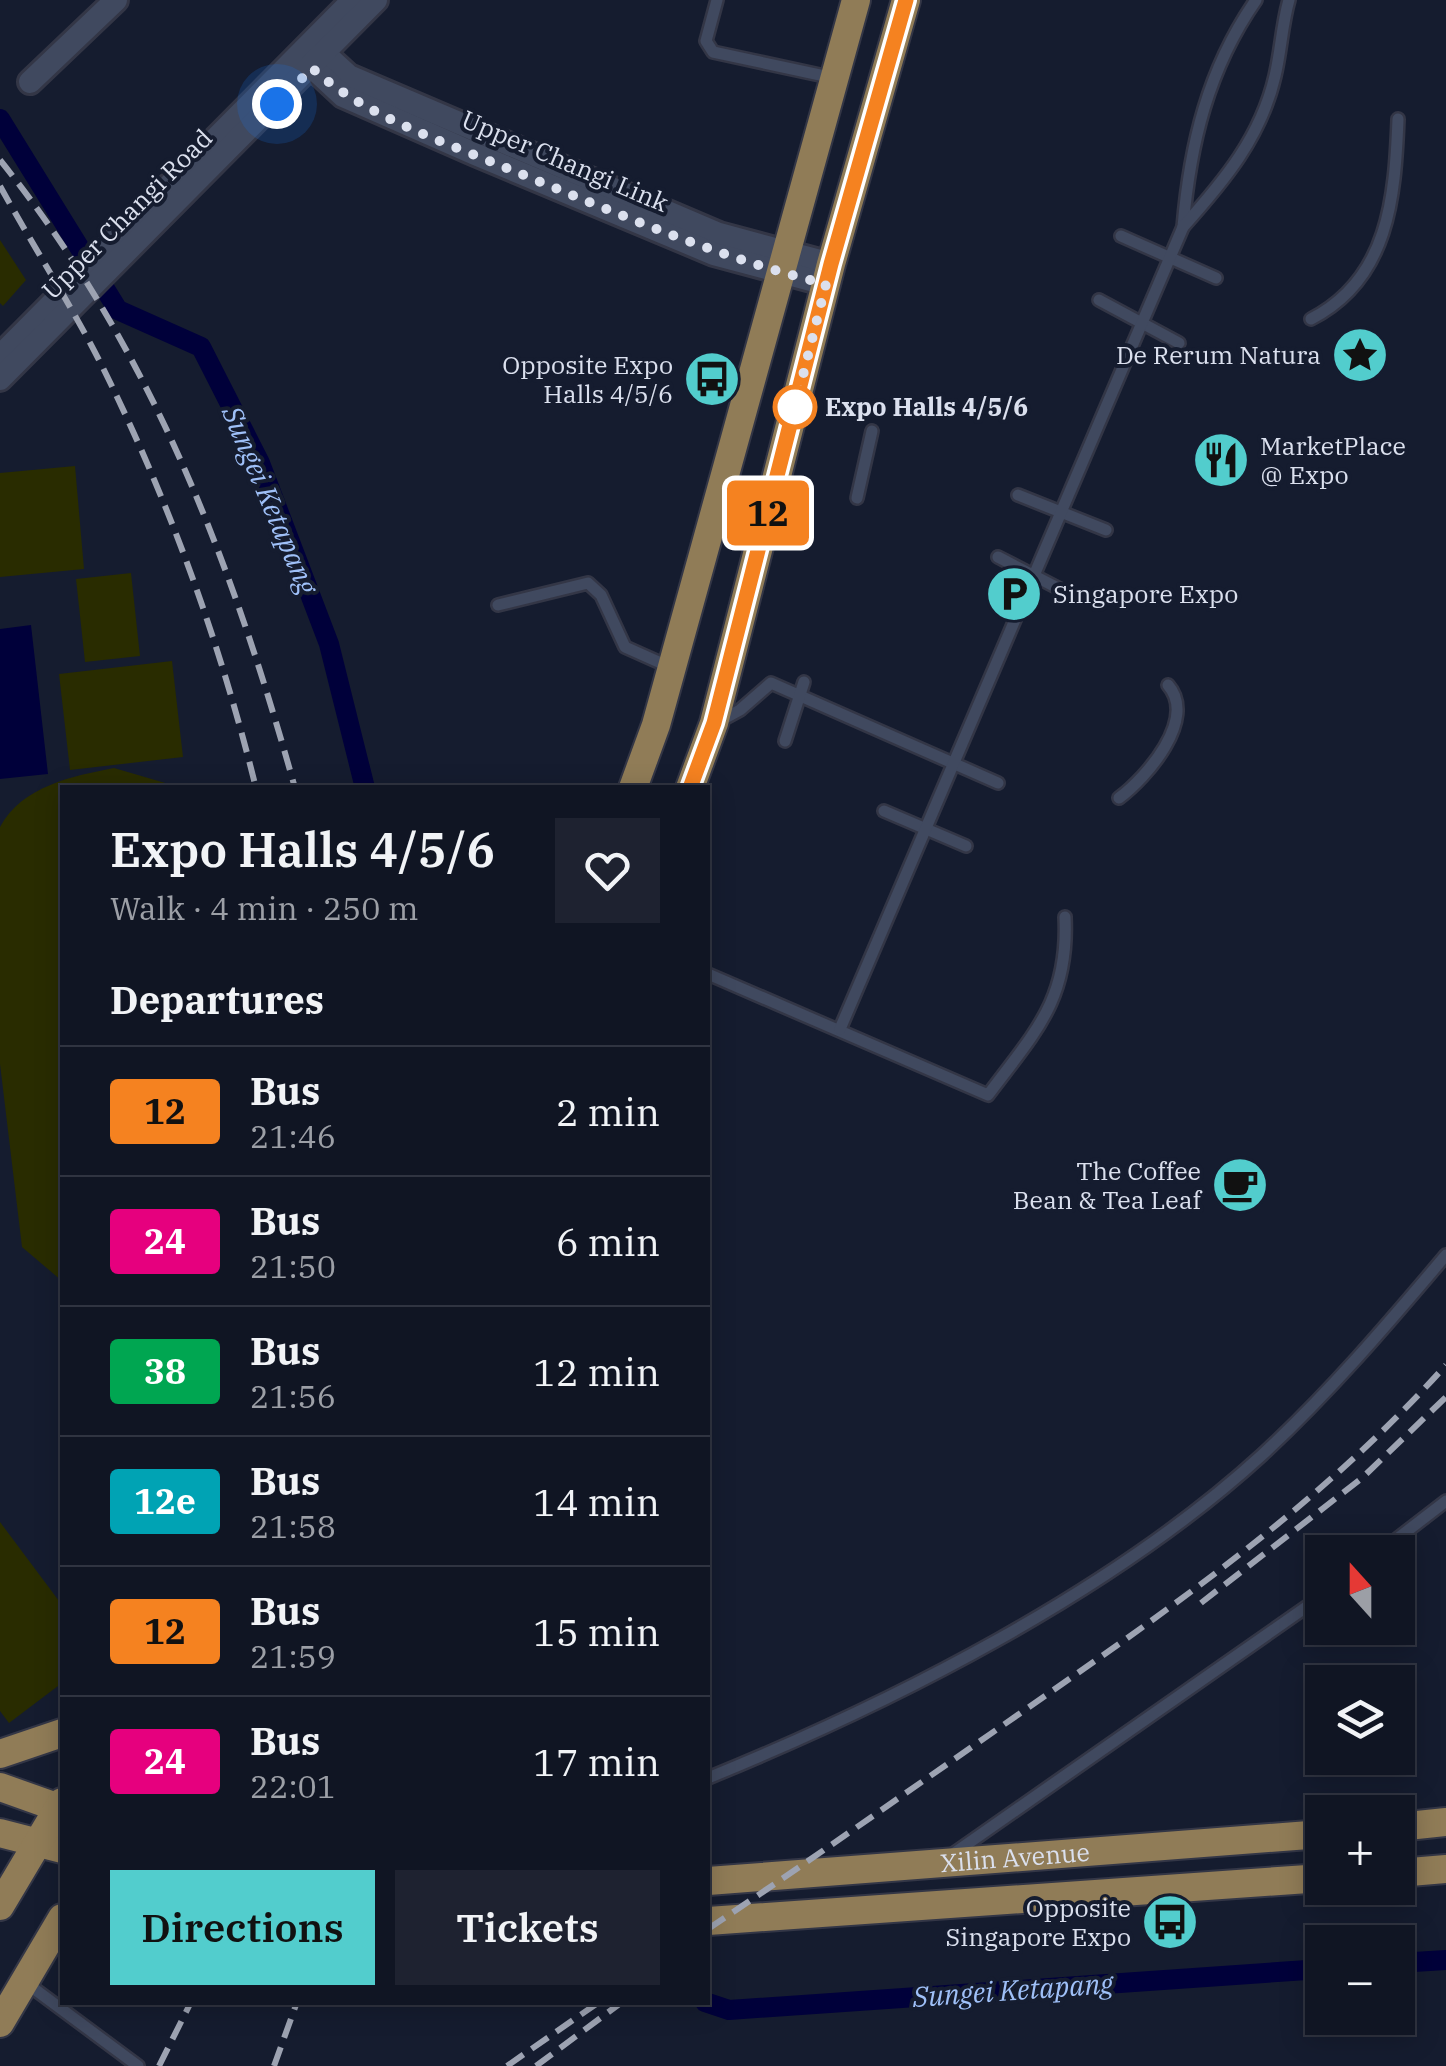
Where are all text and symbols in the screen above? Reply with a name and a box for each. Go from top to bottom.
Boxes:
your location [252,79,302,129]
street label: Upper Changi Link [457,102,674,219]
street label: Upper Changi Road [34,121,219,306]
place icon: De Rerum Natura [1330,325,1390,385]
place label: De Rerum Natura [1116,338,1321,371]
place label: Opposite Expo Halls 4/5/6 [502,348,673,410]
bus stop icon: Opposite Expo Halls 4/5/6 [682,349,742,409]
marker: Expo Halls 4/5/6 [774,386,816,428]
place label: Expo Halls 4/5/6 [825,390,1028,423]
water label: Sungei Ketapang [214,399,327,600]
place label: MarketPlace @ Expo [1260,429,1406,491]
restaurant icon: MarketPlace @ Expo [1191,430,1251,490]
line badge: 12 [723,480,813,546]
text: 12 [747,490,789,536]
parking icon: Singapore Expo [984,564,1044,624]
place label: Singapore Expo [1053,577,1238,610]
text: Expo Halls 4/5/6 [110,818,495,880]
button: heart [555,818,660,923]
text: Walk · 4 min · 250 m [110,887,418,929]
text: Departures [110,975,324,1024]
text: Bus [250,1066,320,1115]
text: 2 min [556,1087,660,1136]
text: 12 [144,1088,186,1134]
text: 21:46 [250,1115,336,1157]
place label: The Coffee Bean & Tea Leaf [1013,1154,1202,1216]
cafe icon: The Coffee Bean & Tea Leaf [1210,1155,1270,1215]
text: Bus [250,1196,320,1245]
text: 6 min [556,1217,660,1266]
text: 24 [144,1218,186,1264]
text: 21:50 [250,1245,336,1287]
text: Bus [250,1326,320,1375]
text: 12 min [533,1347,660,1396]
text: 38 [144,1348,186,1394]
text: 21:56 [250,1375,336,1417]
text: Bus [250,1456,320,1505]
text: 14 min [533,1477,660,1526]
text: 12e [134,1478,196,1524]
text: 21:58 [250,1505,336,1547]
north arrow [1305,1535,1415,1645]
map controls [1305,1535,1415,2035]
text: Bus [250,1586,320,1635]
text: 15 min [533,1607,660,1656]
text: 12 [144,1608,186,1654]
text: 21:59 [250,1635,336,1677]
button: layers [1305,1665,1415,1775]
text: Bus [250,1716,320,1765]
text: 17 min [533,1737,660,1786]
text: 24 [144,1738,186,1784]
text: 22:01 [250,1765,336,1807]
button: + [1305,1795,1415,1905]
street label: Xilin Avenue [939,1835,1091,1879]
button: Directions [110,1870,375,1985]
button: Tickets [395,1870,660,1985]
place label: Opposite Singapore Expo [946,1891,1131,1953]
bus stop icon: Opposite Singapore Expo [1140,1892,1200,1952]
button: − [1305,1925,1415,2035]
water label: Sungei Ketapang [910,1964,1115,2015]

